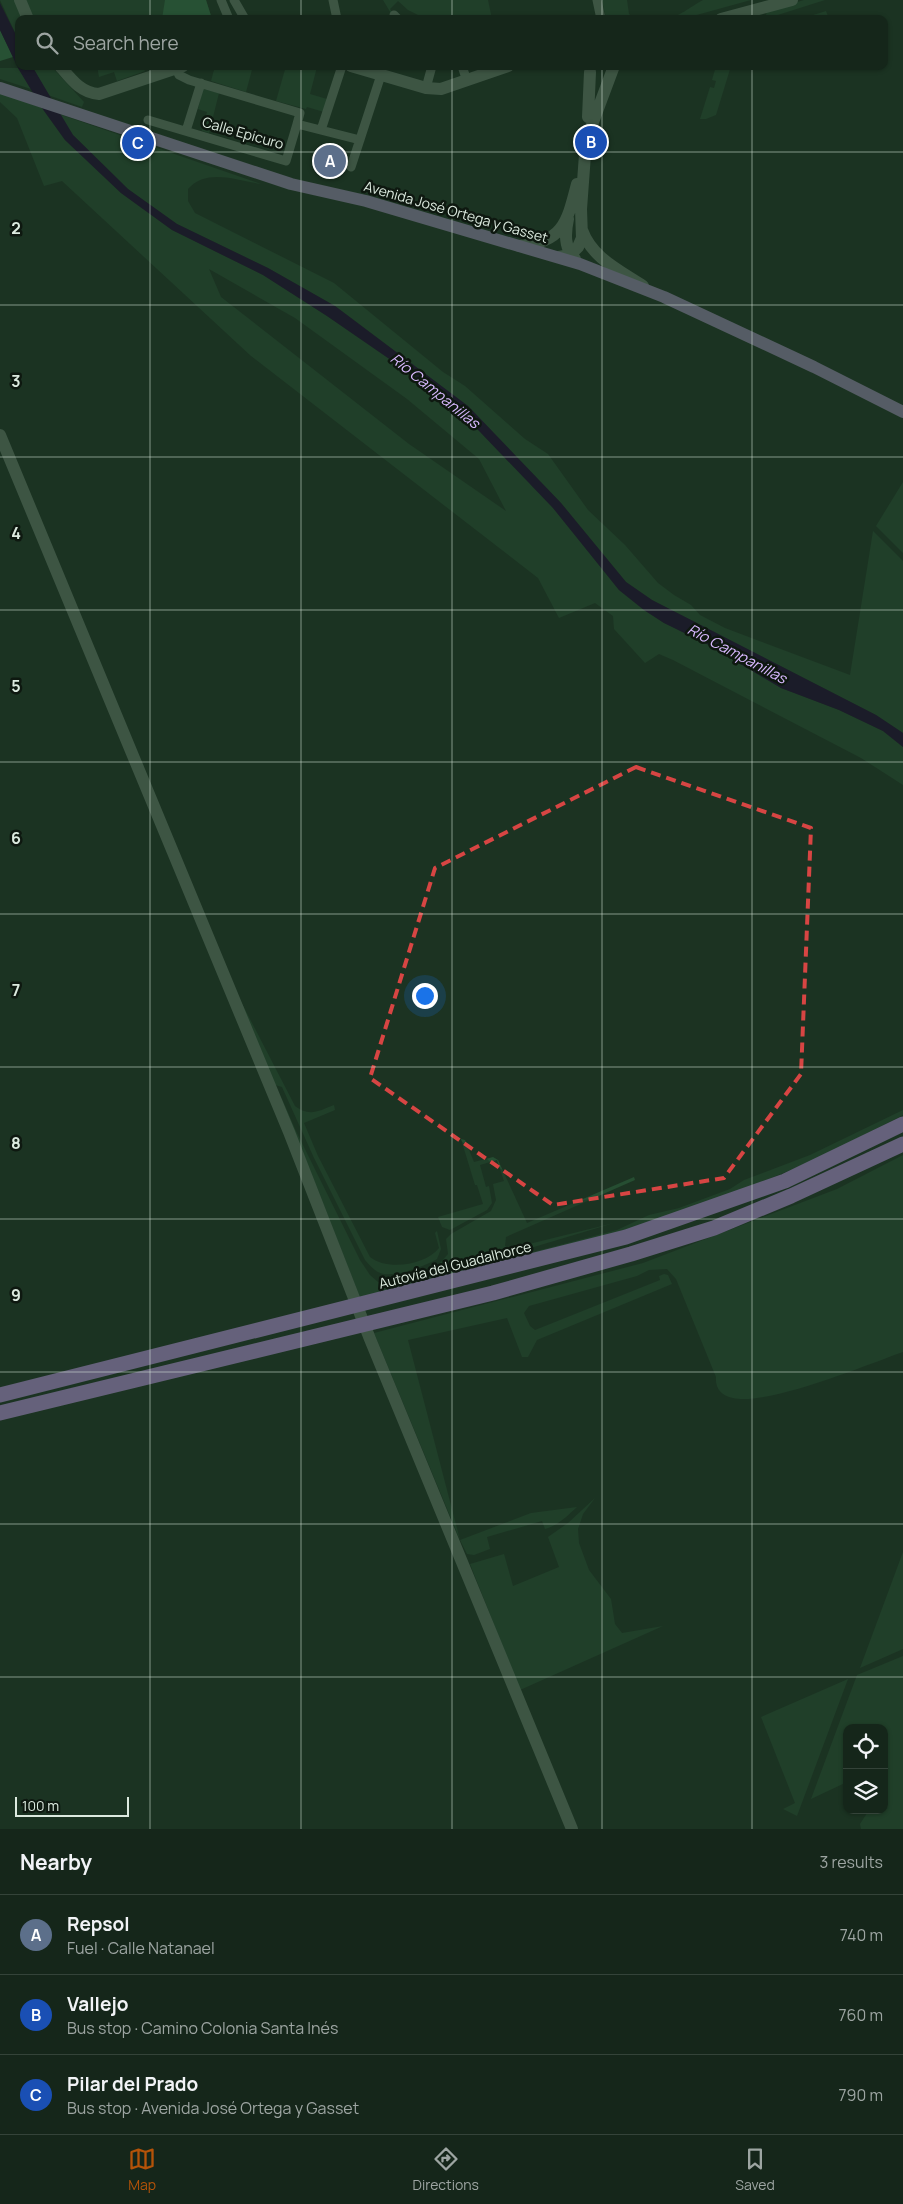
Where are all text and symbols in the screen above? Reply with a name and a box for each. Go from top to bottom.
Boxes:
search box [15,15,888,70]
icon: search [33,29,61,57]
text: Search here [73,30,179,56]
street label: Calle Epicuro [200,112,286,153]
pin: B [575,123,607,161]
pin: C [122,124,154,162]
pin: A [314,142,346,180]
street label: Avenida José Ortega y Gasset [362,176,551,247]
text: 2 [11,217,21,239]
water label: Río Campanillas [386,348,485,434]
text: 3 [11,370,21,392]
text: 4 [11,522,21,544]
water label: Río Campanillas [684,619,791,689]
text: 5 [11,675,21,697]
text: 6 [11,827,21,849]
text: 7 [12,979,20,1001]
your location [412,983,438,1009]
text: 8 [11,1132,21,1154]
street label: Autovía del Guadalhorce [377,1236,533,1293]
text: 9 [11,1284,21,1306]
map controls [843,1724,888,1814]
button: locate [843,1724,888,1769]
button: layers [843,1769,888,1814]
scale bar [15,1794,129,1817]
text: 100 m [22,1796,59,1815]
text: Nearby [20,1848,92,1876]
text: 3 results [820,1851,883,1873]
text: Repsol [67,1911,130,1937]
text: A [31,1924,41,1946]
text: 740 m [840,1924,883,1946]
text: Fuel · Calle Natanael [67,1937,215,1959]
text: Vallejo [67,1991,129,2017]
text: B [31,2004,41,2026]
text: 760 m [839,2004,883,2026]
text: Bus stop · Camino Colonia Santa Inés [67,2017,338,2039]
text: Pilar del Prado [67,2071,198,2097]
text: C [30,2084,42,2106]
text: 790 m [839,2084,883,2106]
text: Bus stop · Avenida José Ortega y Gasset [67,2097,359,2119]
tab: Map [128,2145,156,2194]
tab: Directions [413,2145,479,2194]
tab: Saved [735,2145,775,2194]

